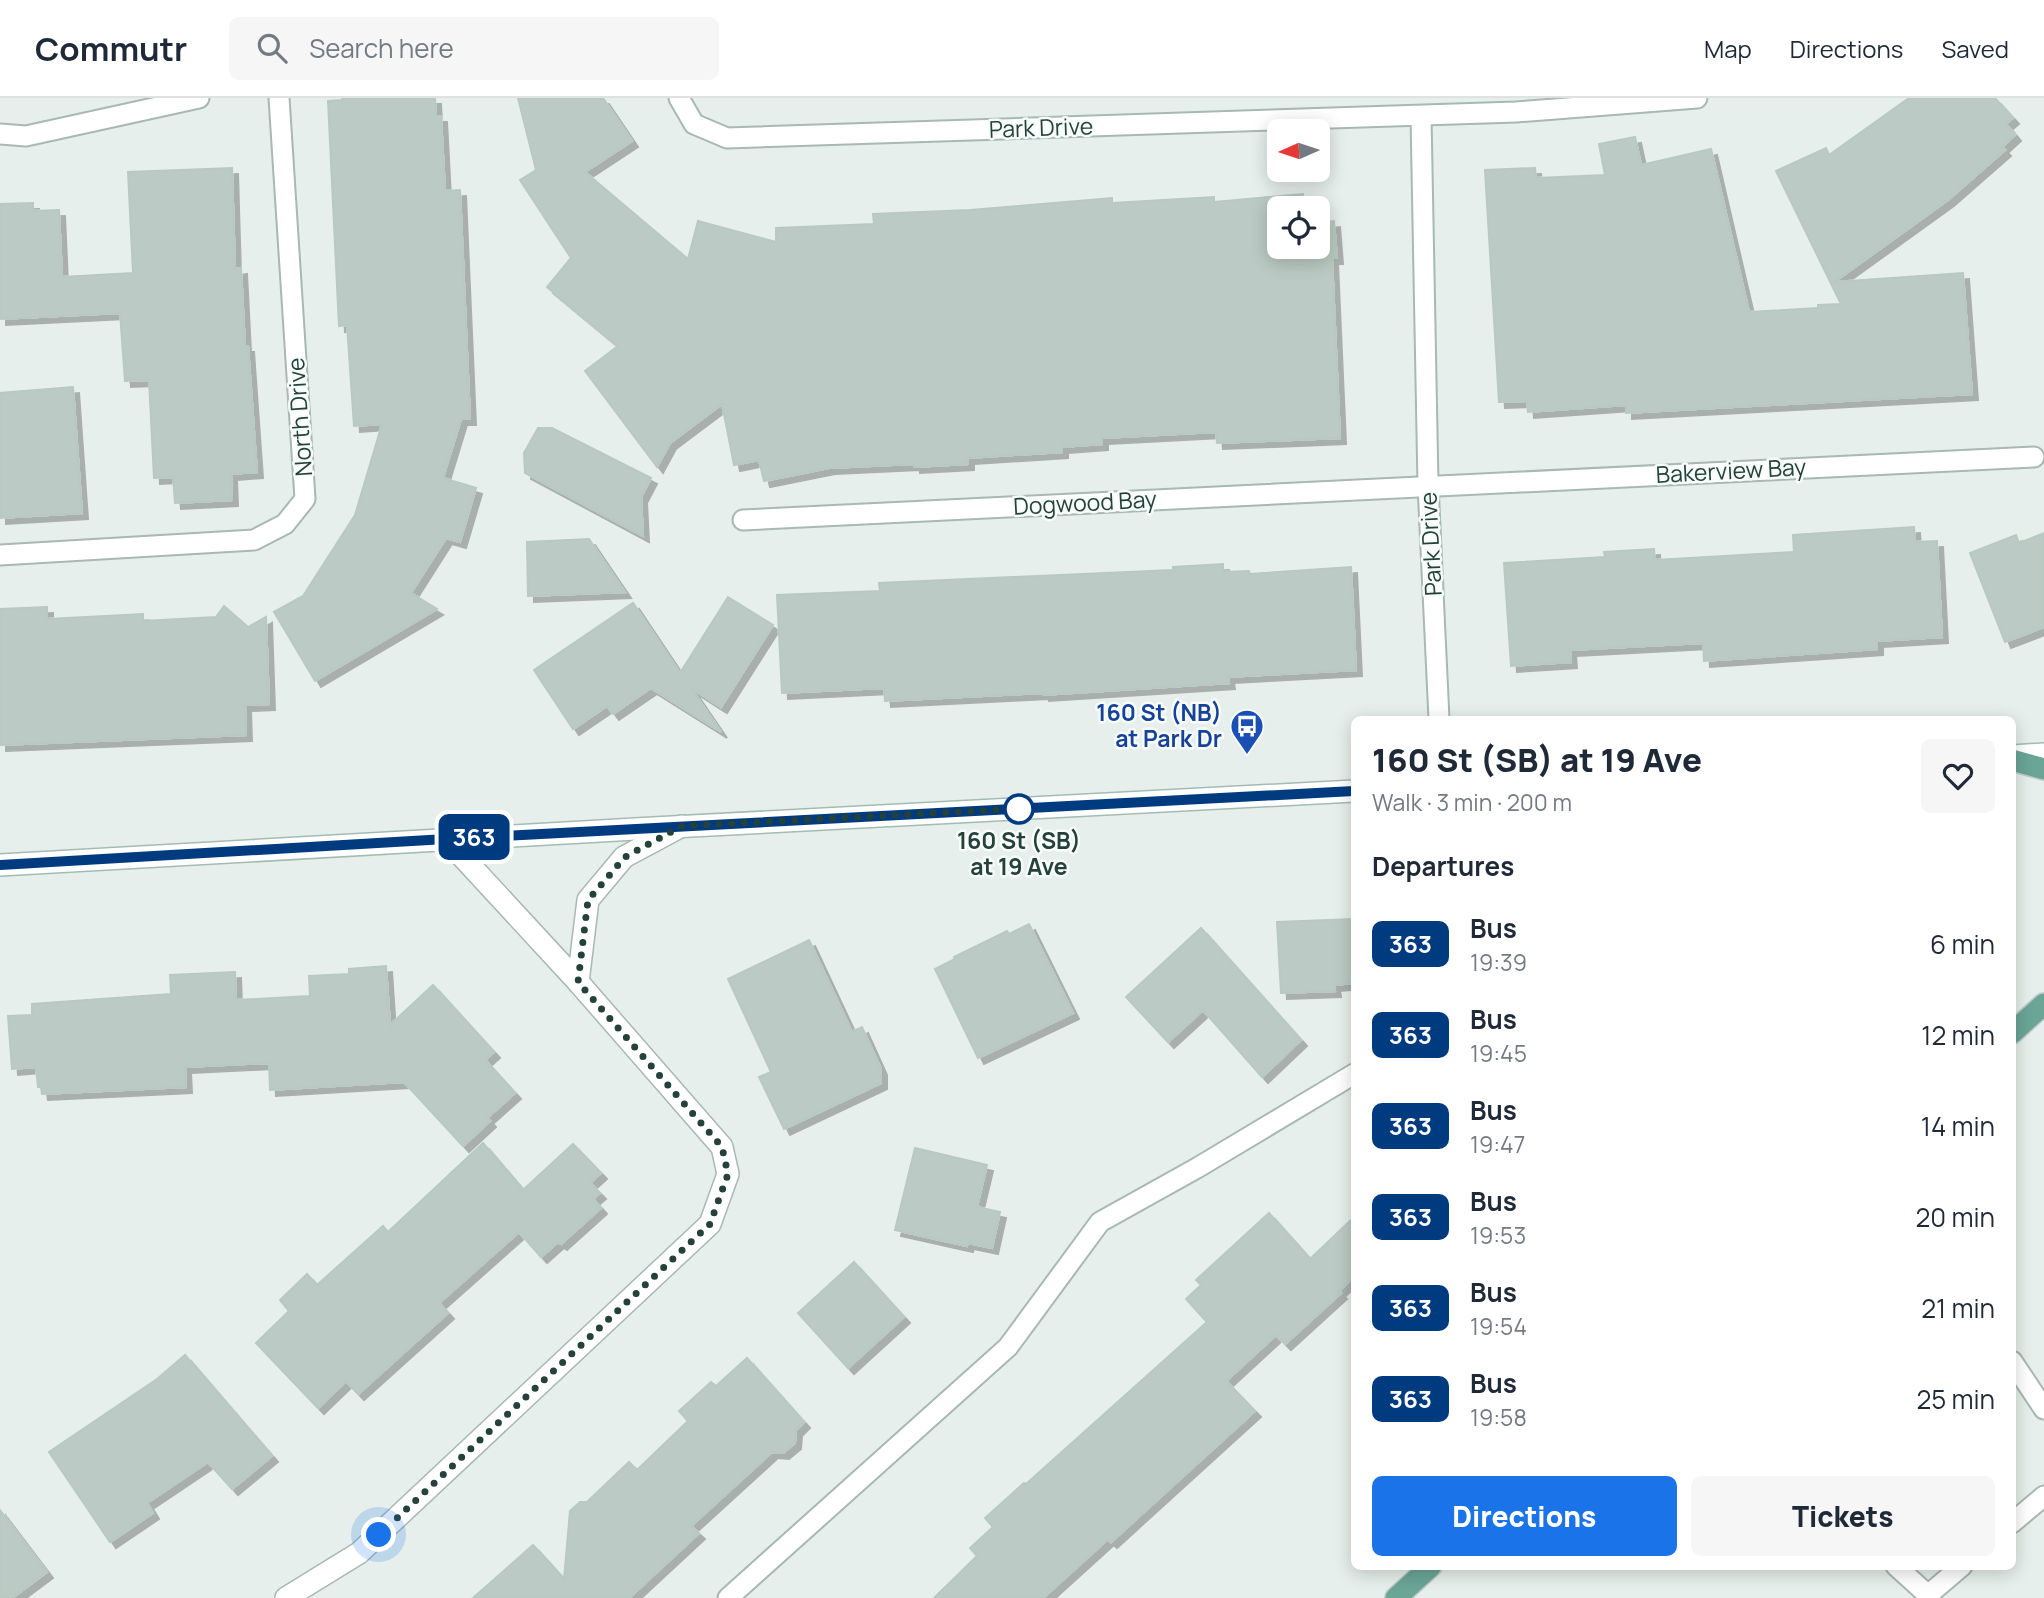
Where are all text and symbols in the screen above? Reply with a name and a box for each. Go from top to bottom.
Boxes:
search box [229,17,719,80]
text: Commutr [35,26,187,71]
icon: search [253,29,291,67]
text: Search here [309,30,454,66]
text: Map [1704,32,1752,65]
text: Directions [1790,32,1903,65]
text: Saved [1941,32,2009,65]
street label: Park Drive [988,109,1094,145]
north arrow [1267,119,1330,182]
map controls [1267,119,1330,259]
button: locate [1267,196,1330,259]
street label: North Drive [279,357,319,477]
street label: Bakerview Bay [1655,450,1807,490]
street label: Dogwood Bay [1012,482,1157,522]
street label: Park Drive [1411,491,1449,597]
place label: 160 St (NB) at Park Dr [1096,696,1222,754]
bus stop icon: 160 St (NB) at Park Dr [1228,707,1266,756]
text: 160 St (SB) at 19 Ave [1372,737,1702,782]
button: heart [1921,739,1995,813]
text: Walk · 3 min · 200 m [1372,786,1572,818]
marker: 160 St (SB) at 19 Ave [1004,794,1034,824]
line badge: 363 [434,814,514,860]
text: 363 [453,820,495,853]
place label: 160 St (SB) at 19 Ave [957,824,1081,882]
text: Departures [1372,848,1514,884]
text: Bus [1470,910,1517,946]
text: 6 min [1930,926,1995,962]
text: 363 [1389,927,1432,960]
text: 19:39 [1470,946,1527,978]
text: Bus [1470,1001,1517,1037]
text: 12 min [1921,1017,1995,1053]
text: 363 [1389,1018,1432,1051]
text: 19:45 [1470,1037,1527,1069]
text: Bus [1470,1092,1517,1128]
text: 14 min [1921,1108,1995,1144]
text: 363 [1389,1109,1432,1142]
text: 19:47 [1470,1128,1525,1160]
text: Bus [1470,1183,1517,1219]
text: 20 min [1916,1199,1995,1235]
text: 363 [1389,1200,1432,1233]
text: 19:53 [1470,1219,1526,1251]
text: Bus [1470,1274,1517,1310]
text: 21 min [1921,1290,1995,1326]
text: 363 [1389,1291,1432,1324]
text: 19:54 [1470,1310,1527,1342]
text: Bus [1470,1365,1517,1401]
text: 25 min [1916,1381,1995,1417]
text: 363 [1389,1382,1432,1415]
text: 19:58 [1470,1401,1527,1433]
button: Directions [1372,1476,1677,1556]
button: Tickets [1691,1476,1995,1556]
your location [361,1517,396,1552]

